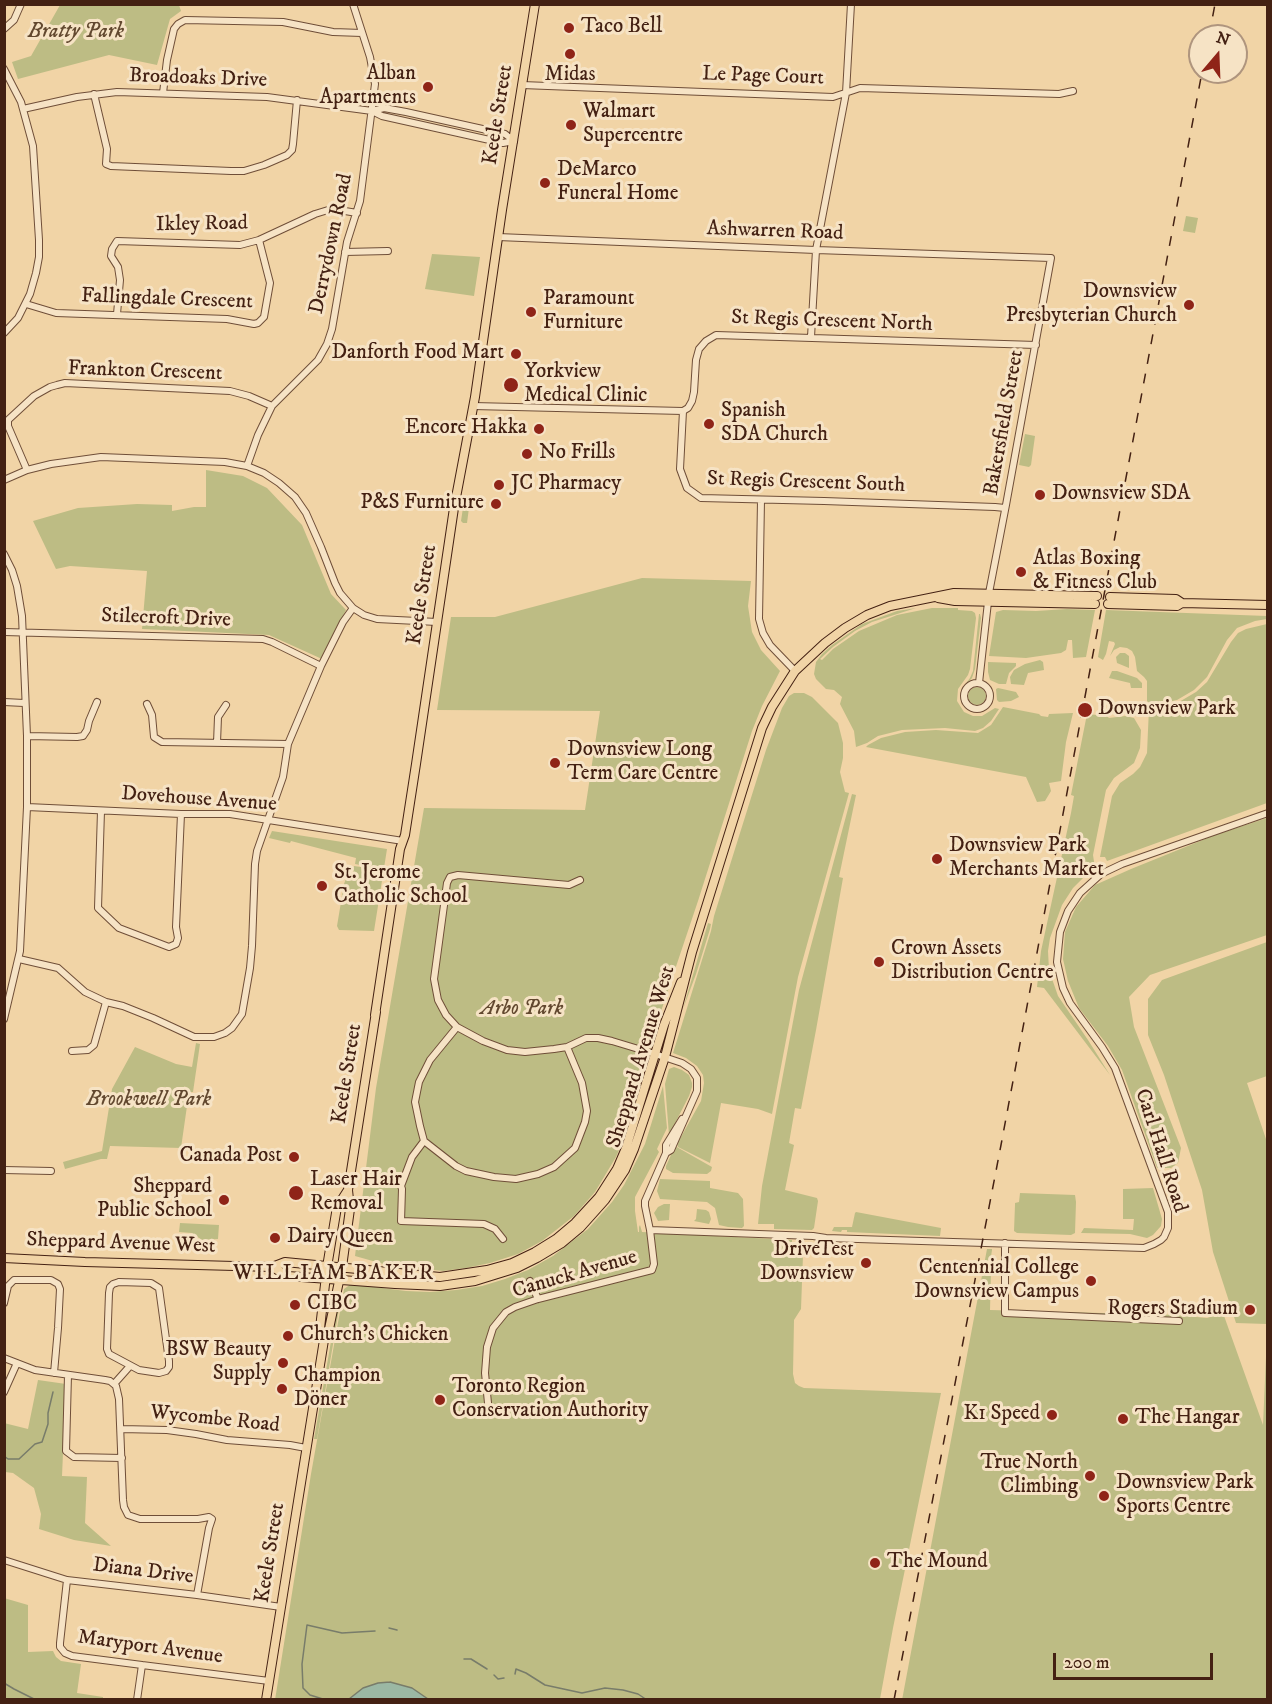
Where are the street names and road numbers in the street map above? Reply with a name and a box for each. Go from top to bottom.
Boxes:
street label: Le Page Court [702,62,824,92]
street label: Keele Street [479,63,519,167]
street label: Broadoaks Drive [128,64,268,94]
street label: Derrydown Road [305,172,359,316]
street label: Ikley Road [156,212,248,238]
street label: Ashwarren Road [706,217,844,247]
street label: Fallingdale Crescent [81,284,253,316]
street label: St Regis Crescent North [731,306,933,338]
street label: Bakersfield Street [980,348,1030,498]
street label: Frankton Crescent [67,357,223,387]
street label: St Regis Crescent South [706,467,906,499]
street label: Keele Street [403,543,443,647]
street label: Stilecroft Drive [101,604,231,634]
street label: Dovehouse Avenue [120,782,278,818]
street label: Sheppard Avenue West [602,963,682,1151]
street label: Keele Street [328,1022,368,1126]
street label: Carl Hall Road [1128,1086,1192,1216]
street label: Sheppard Avenue West [26,1228,216,1260]
street label: Canuck Avenue [510,1245,640,1305]
street label: Wycombe Road [149,1401,281,1439]
street label: Keele Street [251,1501,291,1605]
street label: Diana Drive [91,1553,195,1591]
street label: Maryport Avenue [76,1625,224,1671]

